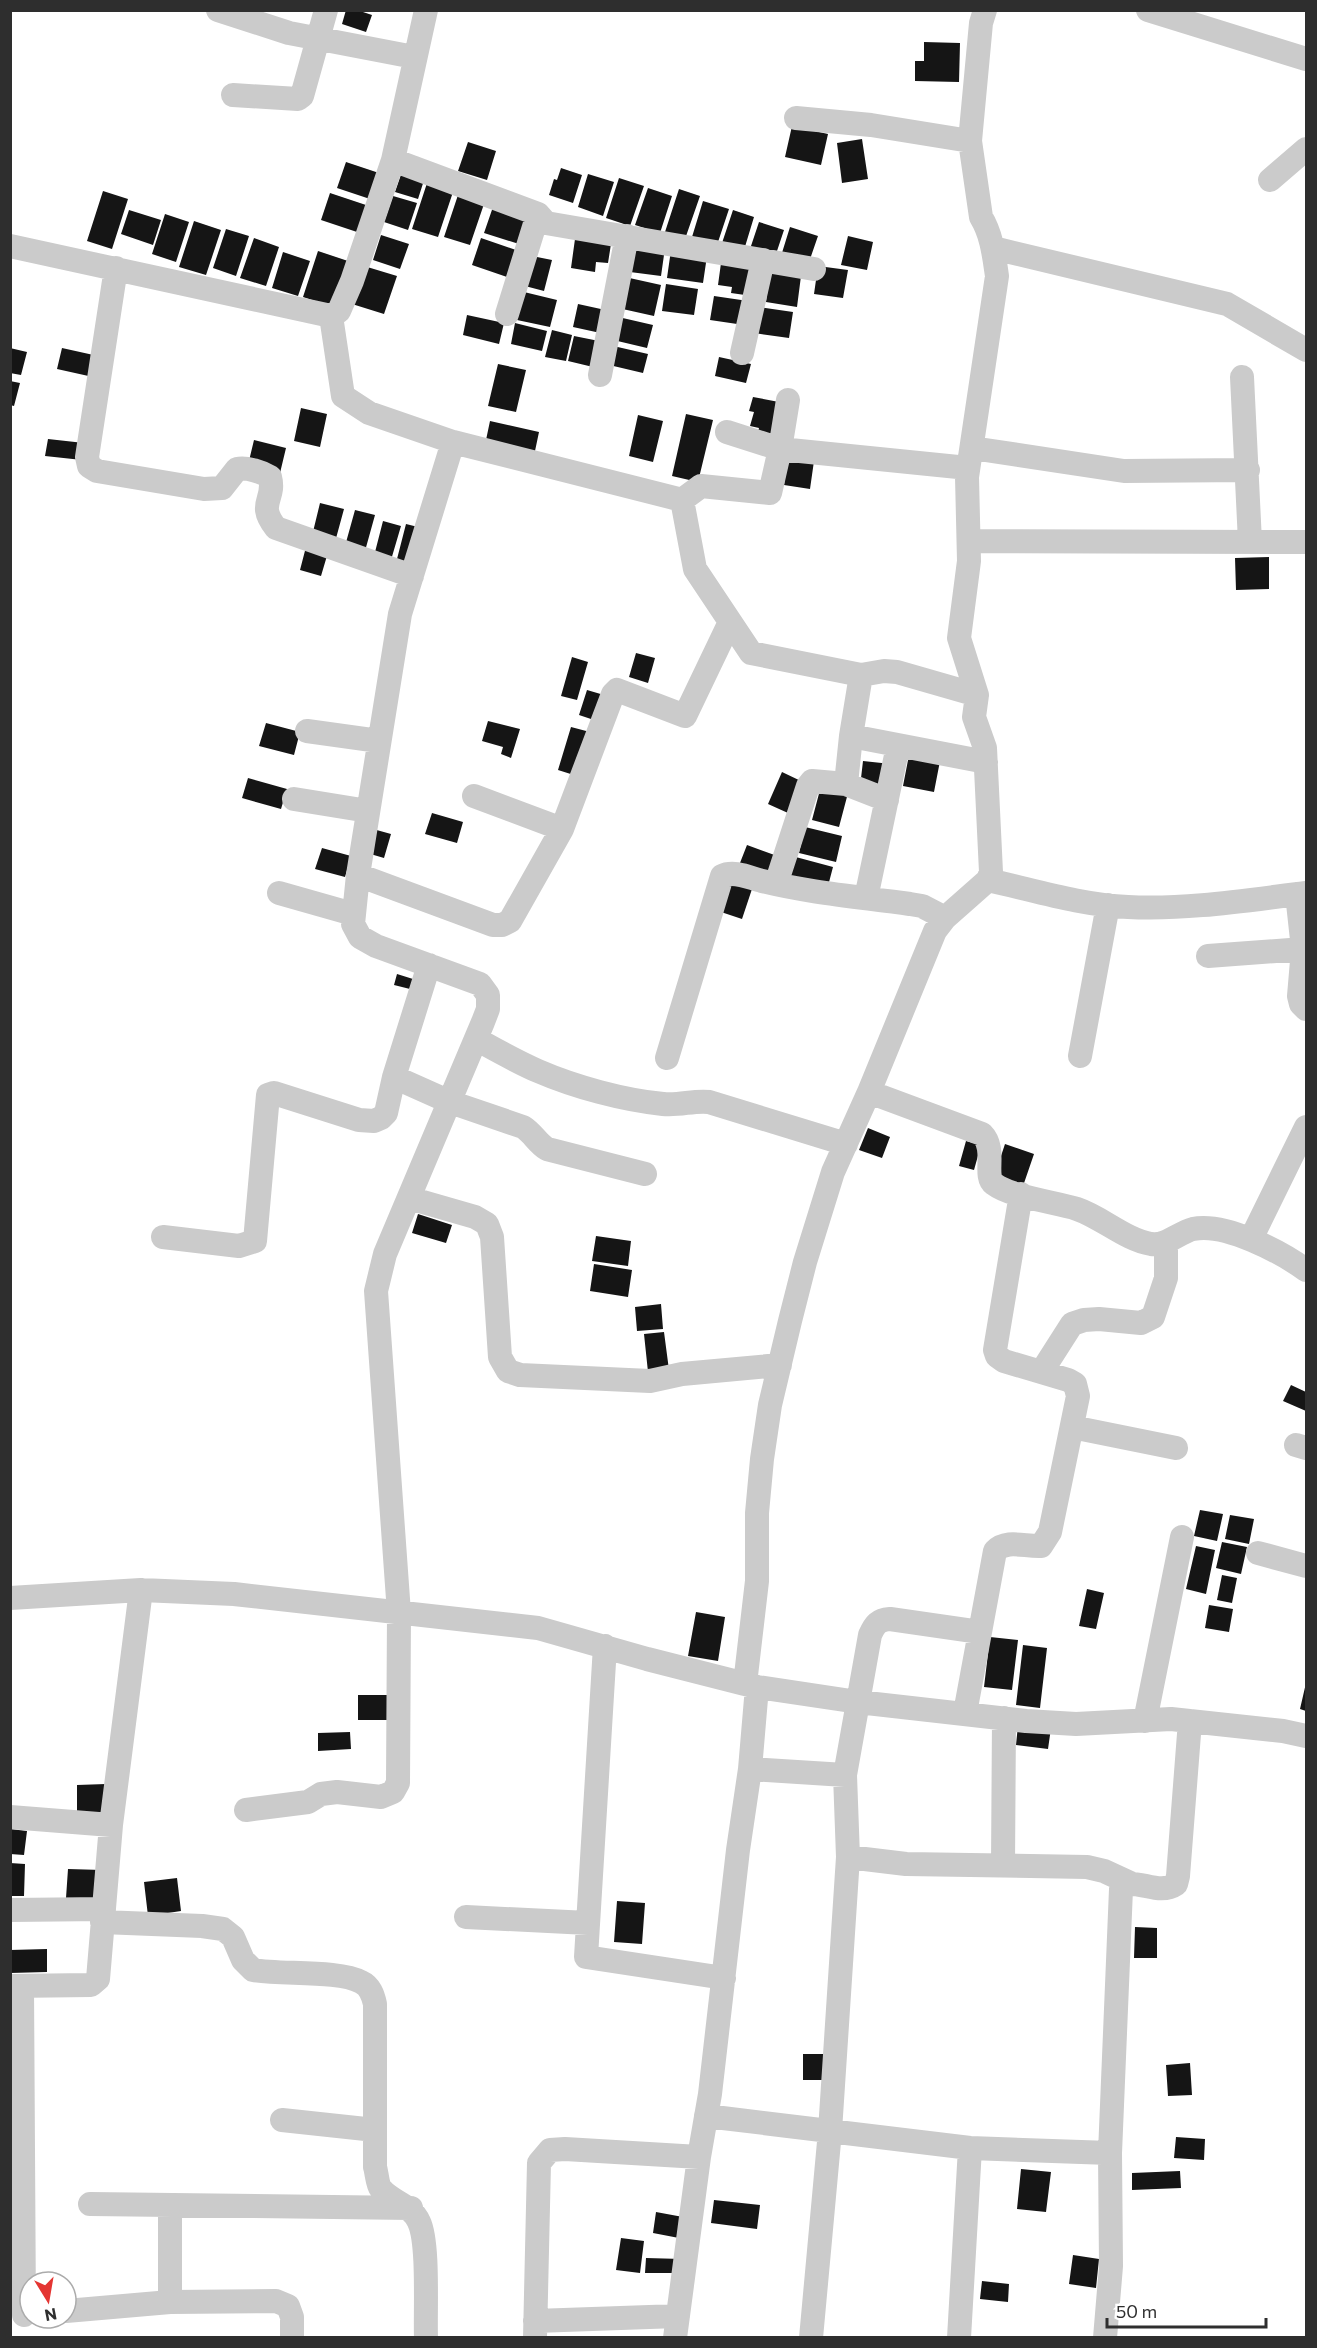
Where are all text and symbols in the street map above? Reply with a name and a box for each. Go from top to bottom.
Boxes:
north arrow [18,2270,78,2330]
scale bar [1107,2291,1266,2329]
text: 50 m [1116,2300,1157,2322]
text: N [43,2305,59,2326]

